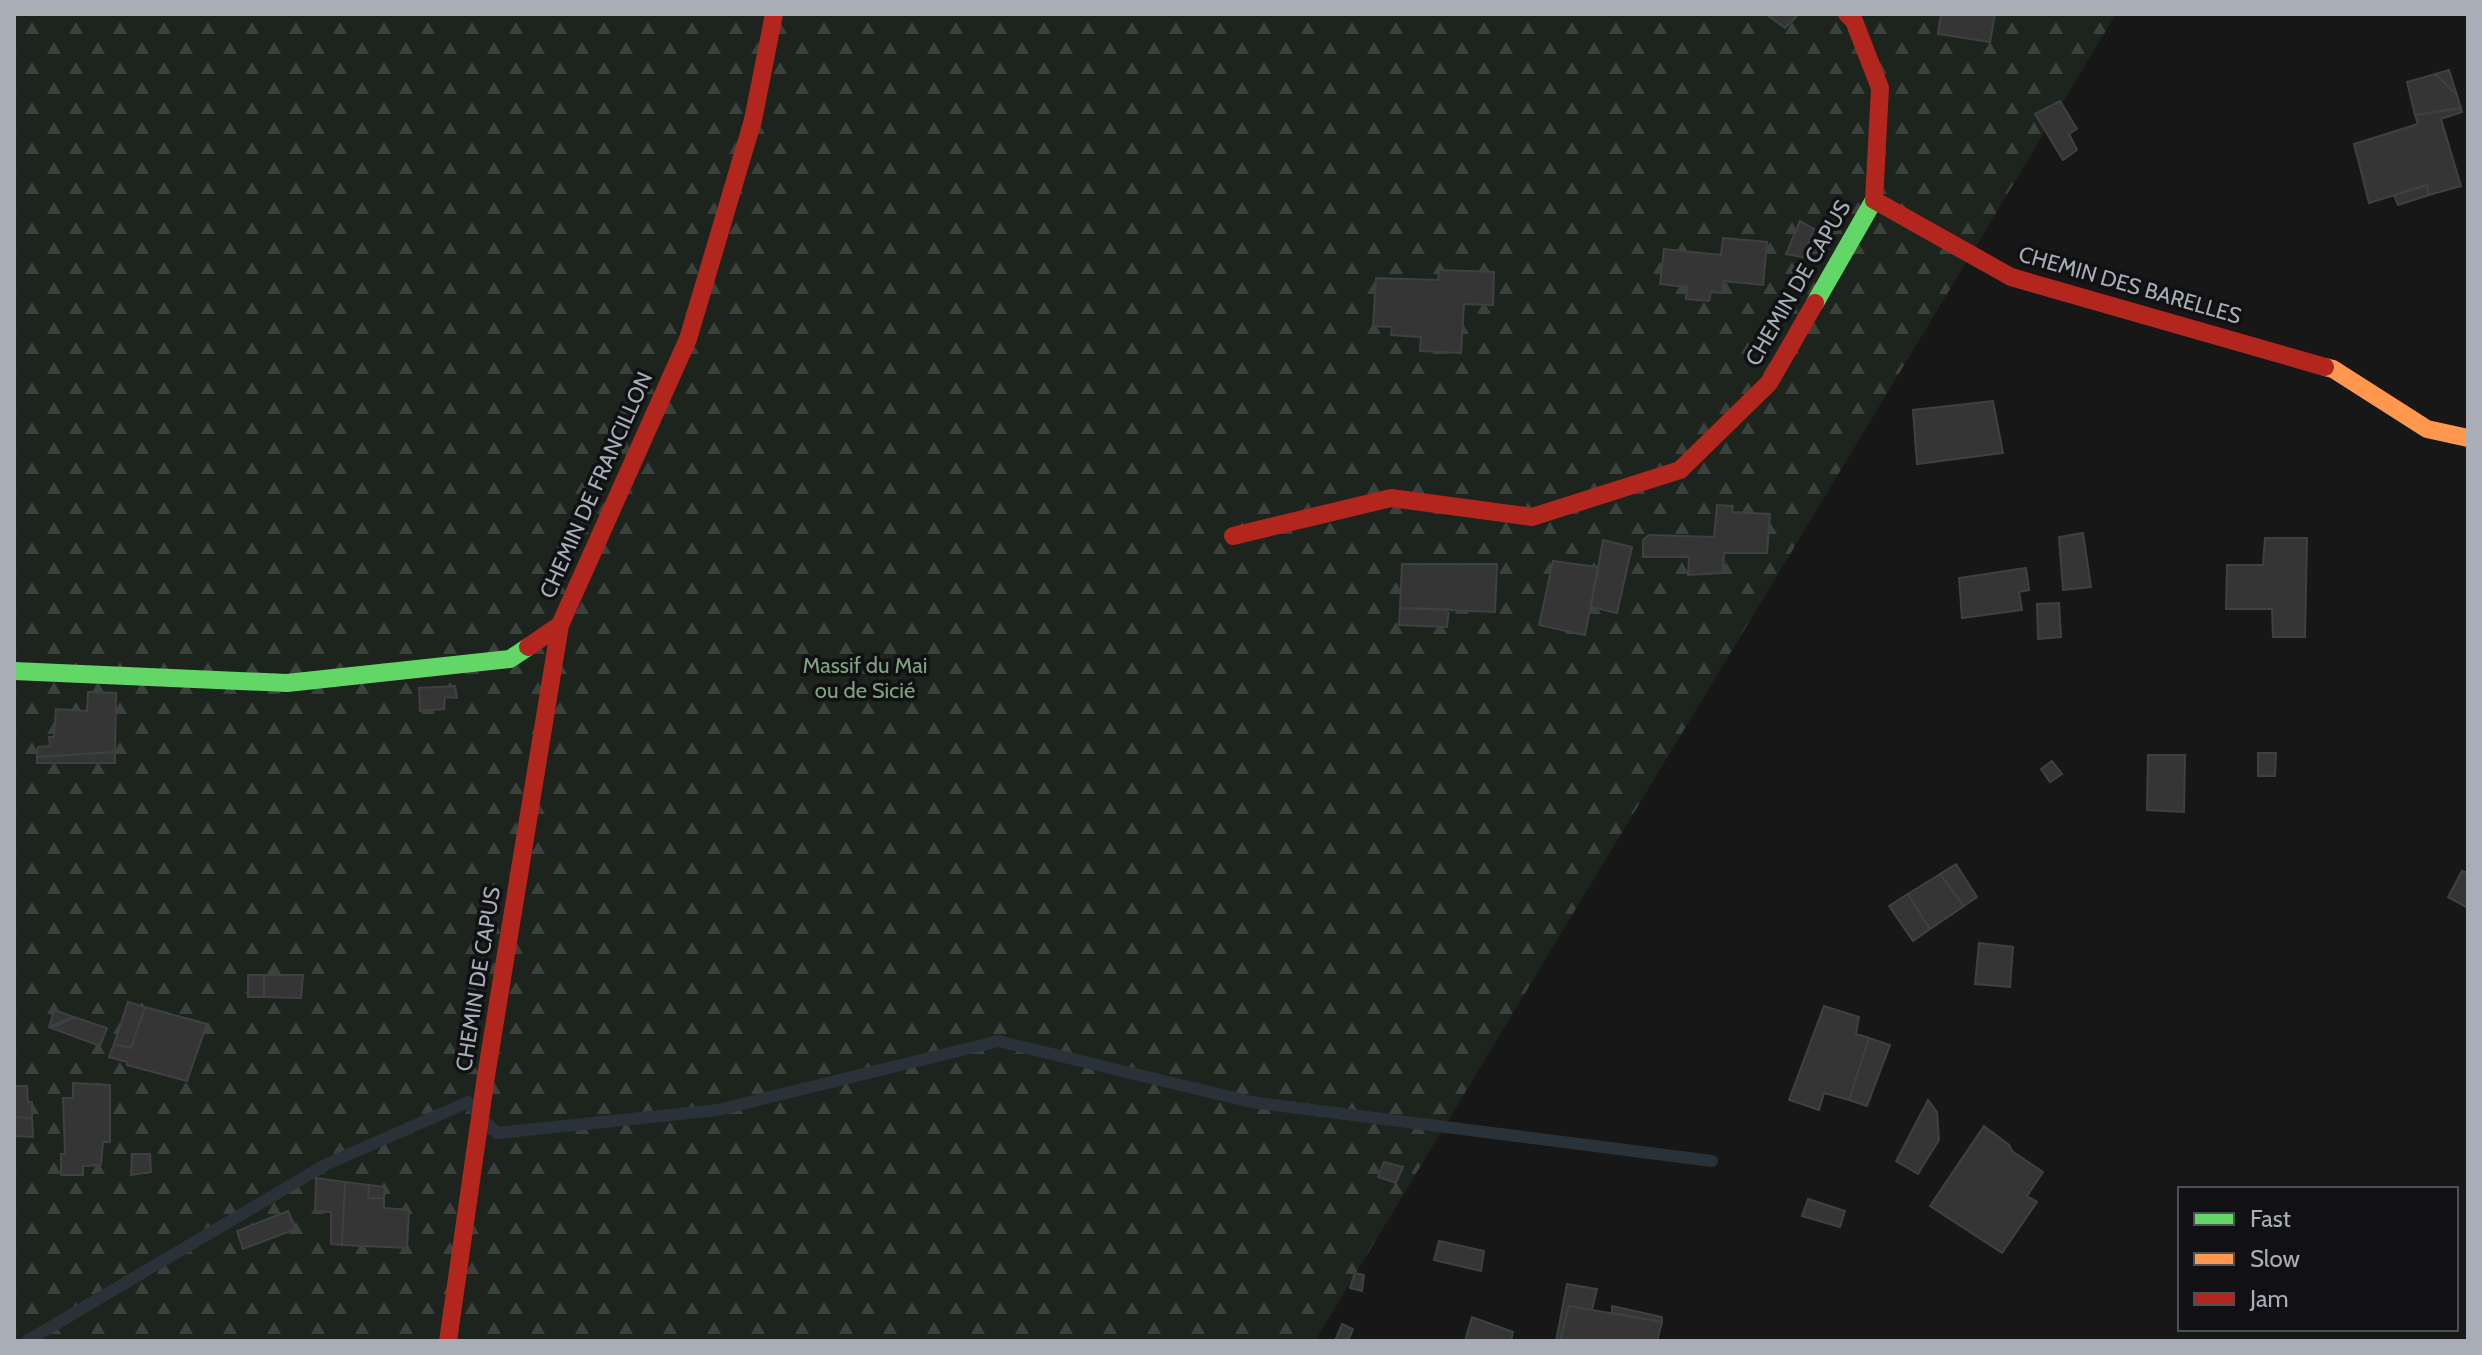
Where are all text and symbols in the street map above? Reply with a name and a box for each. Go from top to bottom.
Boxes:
street label: CHEMIN DE CAPUS [1740,195,1856,371]
street label: CHEMIN DES BARELLES [2016,240,2245,330]
street label: CHEMIN DE FRANCILLON [534,368,658,602]
park label: Massif du Mai ou de Sicié [802,652,928,704]
street label: CHEMIN DE CAPUS [450,885,506,1073]
legend [2178,1187,2458,1331]
text: Fast [2250,1204,2291,1233]
text: Slow [2250,1244,2300,1273]
text: Jam [2249,1284,2288,1313]

